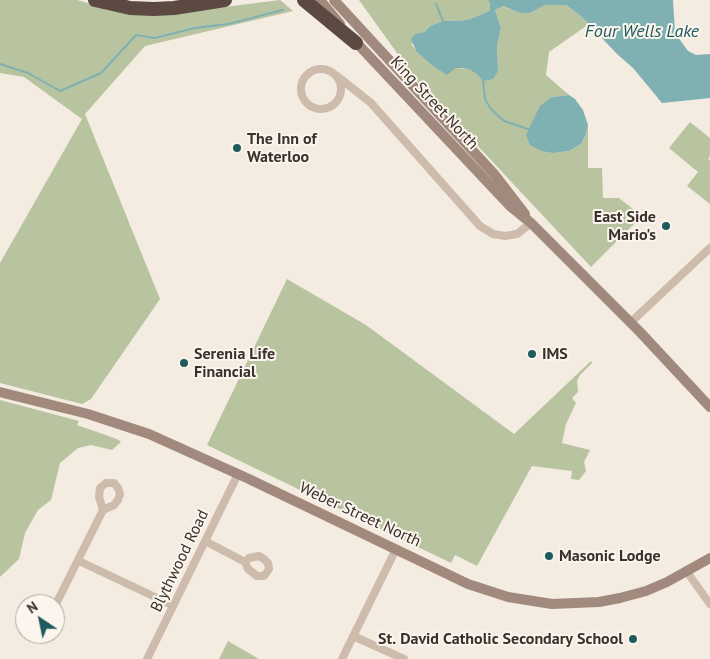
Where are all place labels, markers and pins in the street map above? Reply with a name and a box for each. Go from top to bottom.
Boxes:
place label: The Inn of Waterloo [247,129,317,167]
marker: The Inn of Waterloo [231,142,243,154]
place label: East Side Mario's [594,207,656,245]
marker: East Side Mario's [660,220,672,232]
place label: Serenia Life Financial [194,344,275,382]
place label: IMS [542,344,568,364]
marker: IMS [526,348,538,360]
marker: Serenia Life Financial [178,357,190,369]
place label: Masonic Lodge [559,546,661,566]
marker: Masonic Lodge [543,550,555,562]
place label: St. David Catholic Secondary School [378,629,623,649]
marker: St. David Catholic Secondary School [627,633,639,645]

